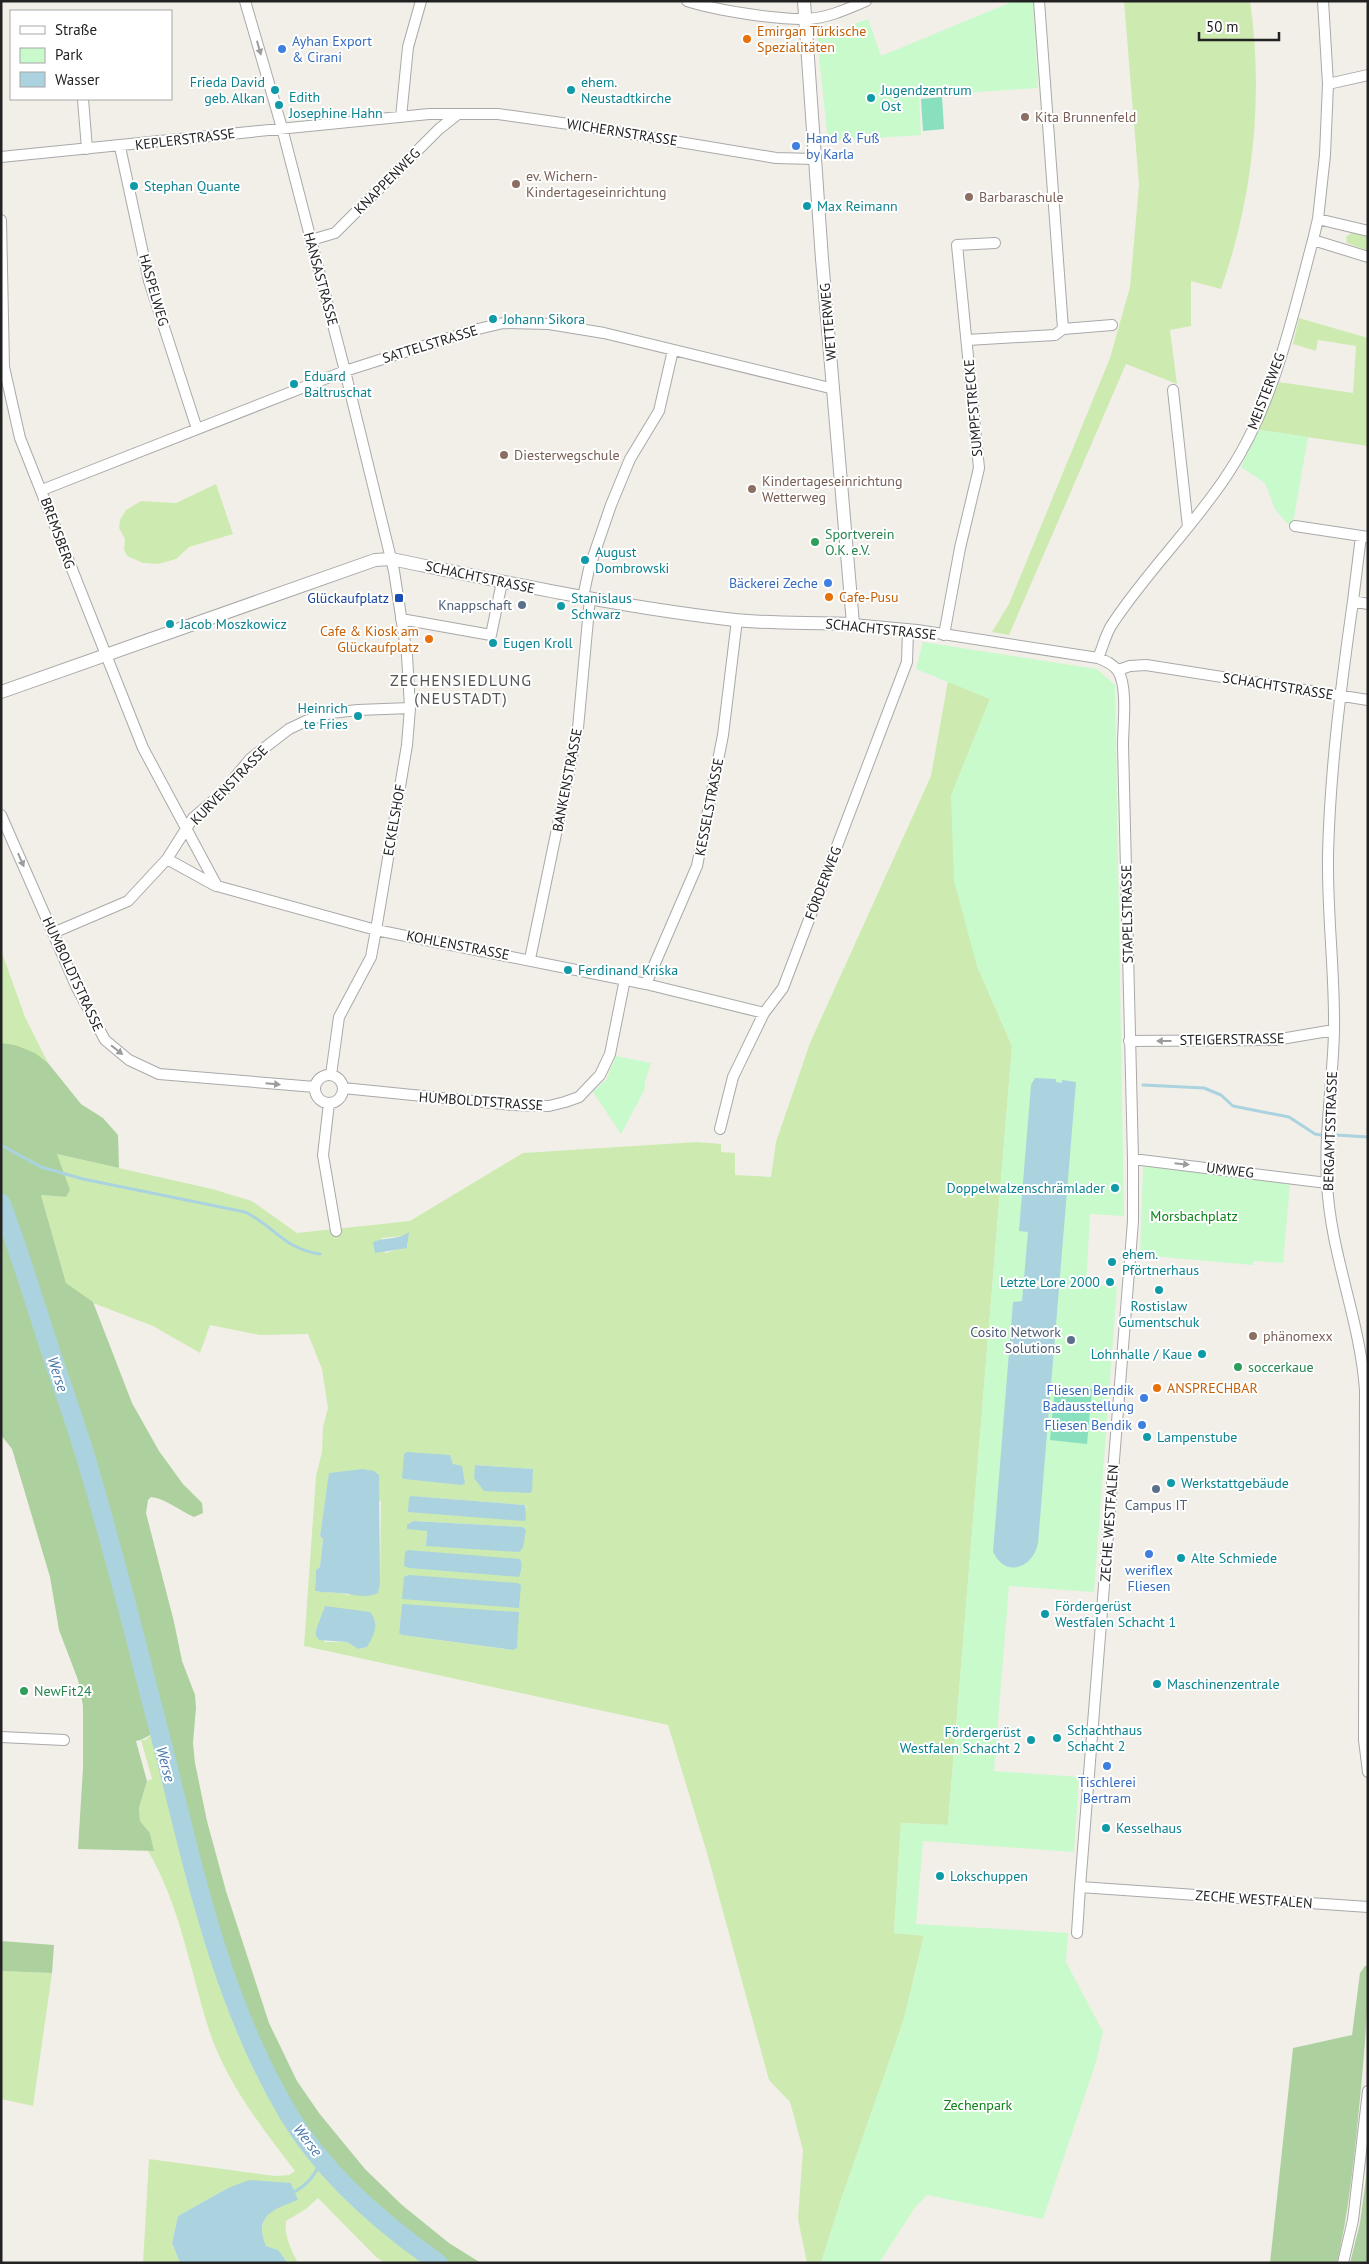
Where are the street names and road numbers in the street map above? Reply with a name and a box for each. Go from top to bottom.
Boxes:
street label: WICHERNSTRASSE [565,114,679,150]
street label: KEPLERSTRASSE [134,124,236,154]
street label: KNAPPENWEG [350,144,424,218]
street label: HANSASTRASSE [300,230,342,328]
street label: HASPELWEG [135,252,173,328]
street label: WETTERWEG [816,282,840,362]
street label: SATTELSTRASSE [380,321,480,367]
street label: MEISTERWEG [1243,350,1289,432]
street label: SUMPFSTRECKE [960,359,986,457]
street label: BREMSBERG [37,495,79,571]
street label: SCHACHTSTRASSE [424,557,536,597]
street label: SCHACHTSTRASSE [825,614,937,644]
street label: SCHACHTSTRASSE [1221,668,1335,704]
street label: BANKENSTRASSE [548,727,586,833]
street label: KURVENSTRASSE [186,741,272,829]
street label: KESSELSTRASSE [691,757,727,857]
street label: ECKELSHOF [379,783,409,857]
street label: FÖRDERWEG [801,844,845,922]
street label: STAPELSTRASSE [1117,864,1137,964]
street label: HUMBOLDTSTRASSE [39,914,107,1034]
street label: KOHLENSTRASSE [405,926,511,964]
street label: STEIGERSTRASSE [1179,1029,1285,1049]
street label: BERGAMTSSTRASSE [1319,1071,1341,1191]
street label: HUMBOLDTSTRASSE [418,1088,544,1114]
street label: UMWEG [1205,1158,1255,1182]
street label: ZECHE WESTFALEN [1096,1464,1122,1582]
street label: ZECHE WESTFALEN [1195,1886,1313,1912]

